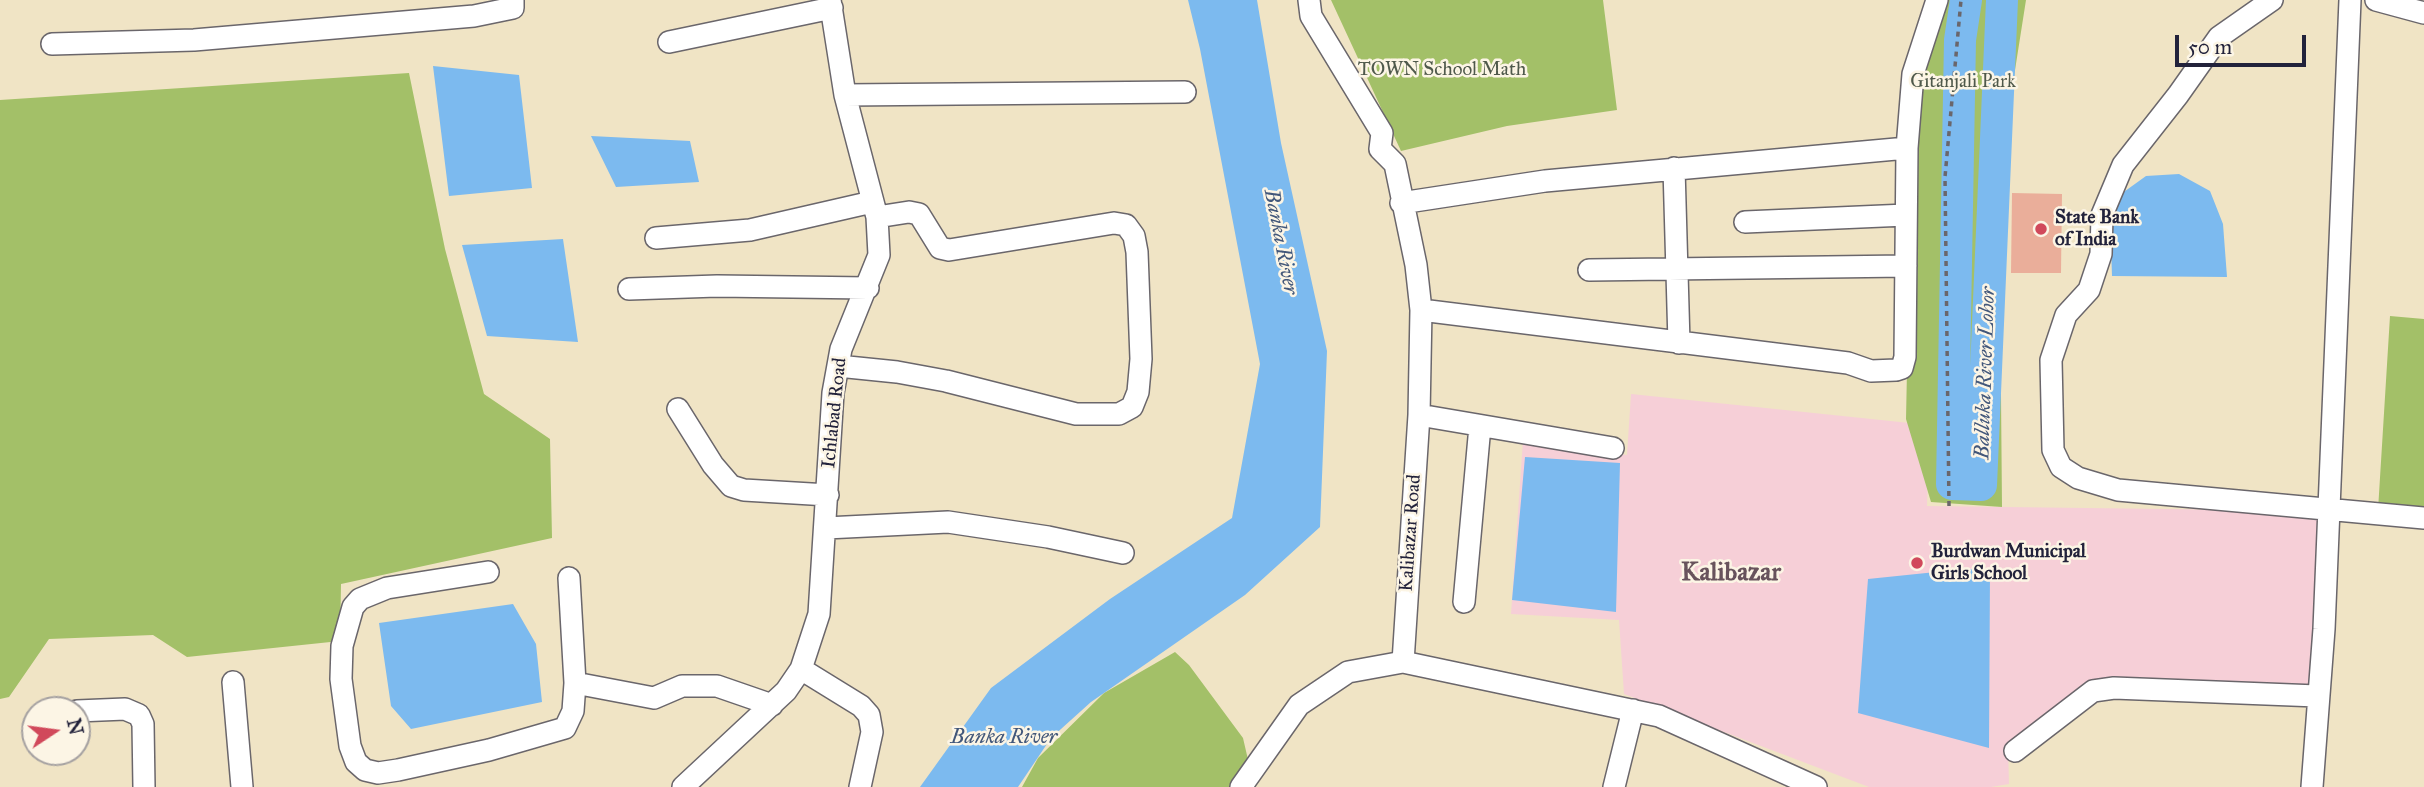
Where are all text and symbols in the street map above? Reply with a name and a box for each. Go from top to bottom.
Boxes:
scale bar [2179,21,2310,65]
text: 50 m [2188,34,2232,60]
park label: TOWN School Math [1358,59,1526,81]
park label: Gitanjali Park [1910,71,2016,93]
water label: Banka River [1257,187,1303,297]
place label: State Bank of India [2055,207,2139,251]
marker: State Bank of India [2033,221,2049,237]
water label: Balluka River Lohor [1970,286,2002,460]
street label: Ichlabad Road [818,357,852,469]
street label: Kalibazar Road [1396,474,1426,592]
place label: Burdwan Municipal Girls School [1931,541,2086,585]
marker: Burdwan Municipal Girls School [1909,555,1925,571]
district label: Kalibazar [1681,558,1781,590]
north arrow [21,696,91,766]
text: N [62,716,88,737]
water label: Banka River [951,725,1057,751]

